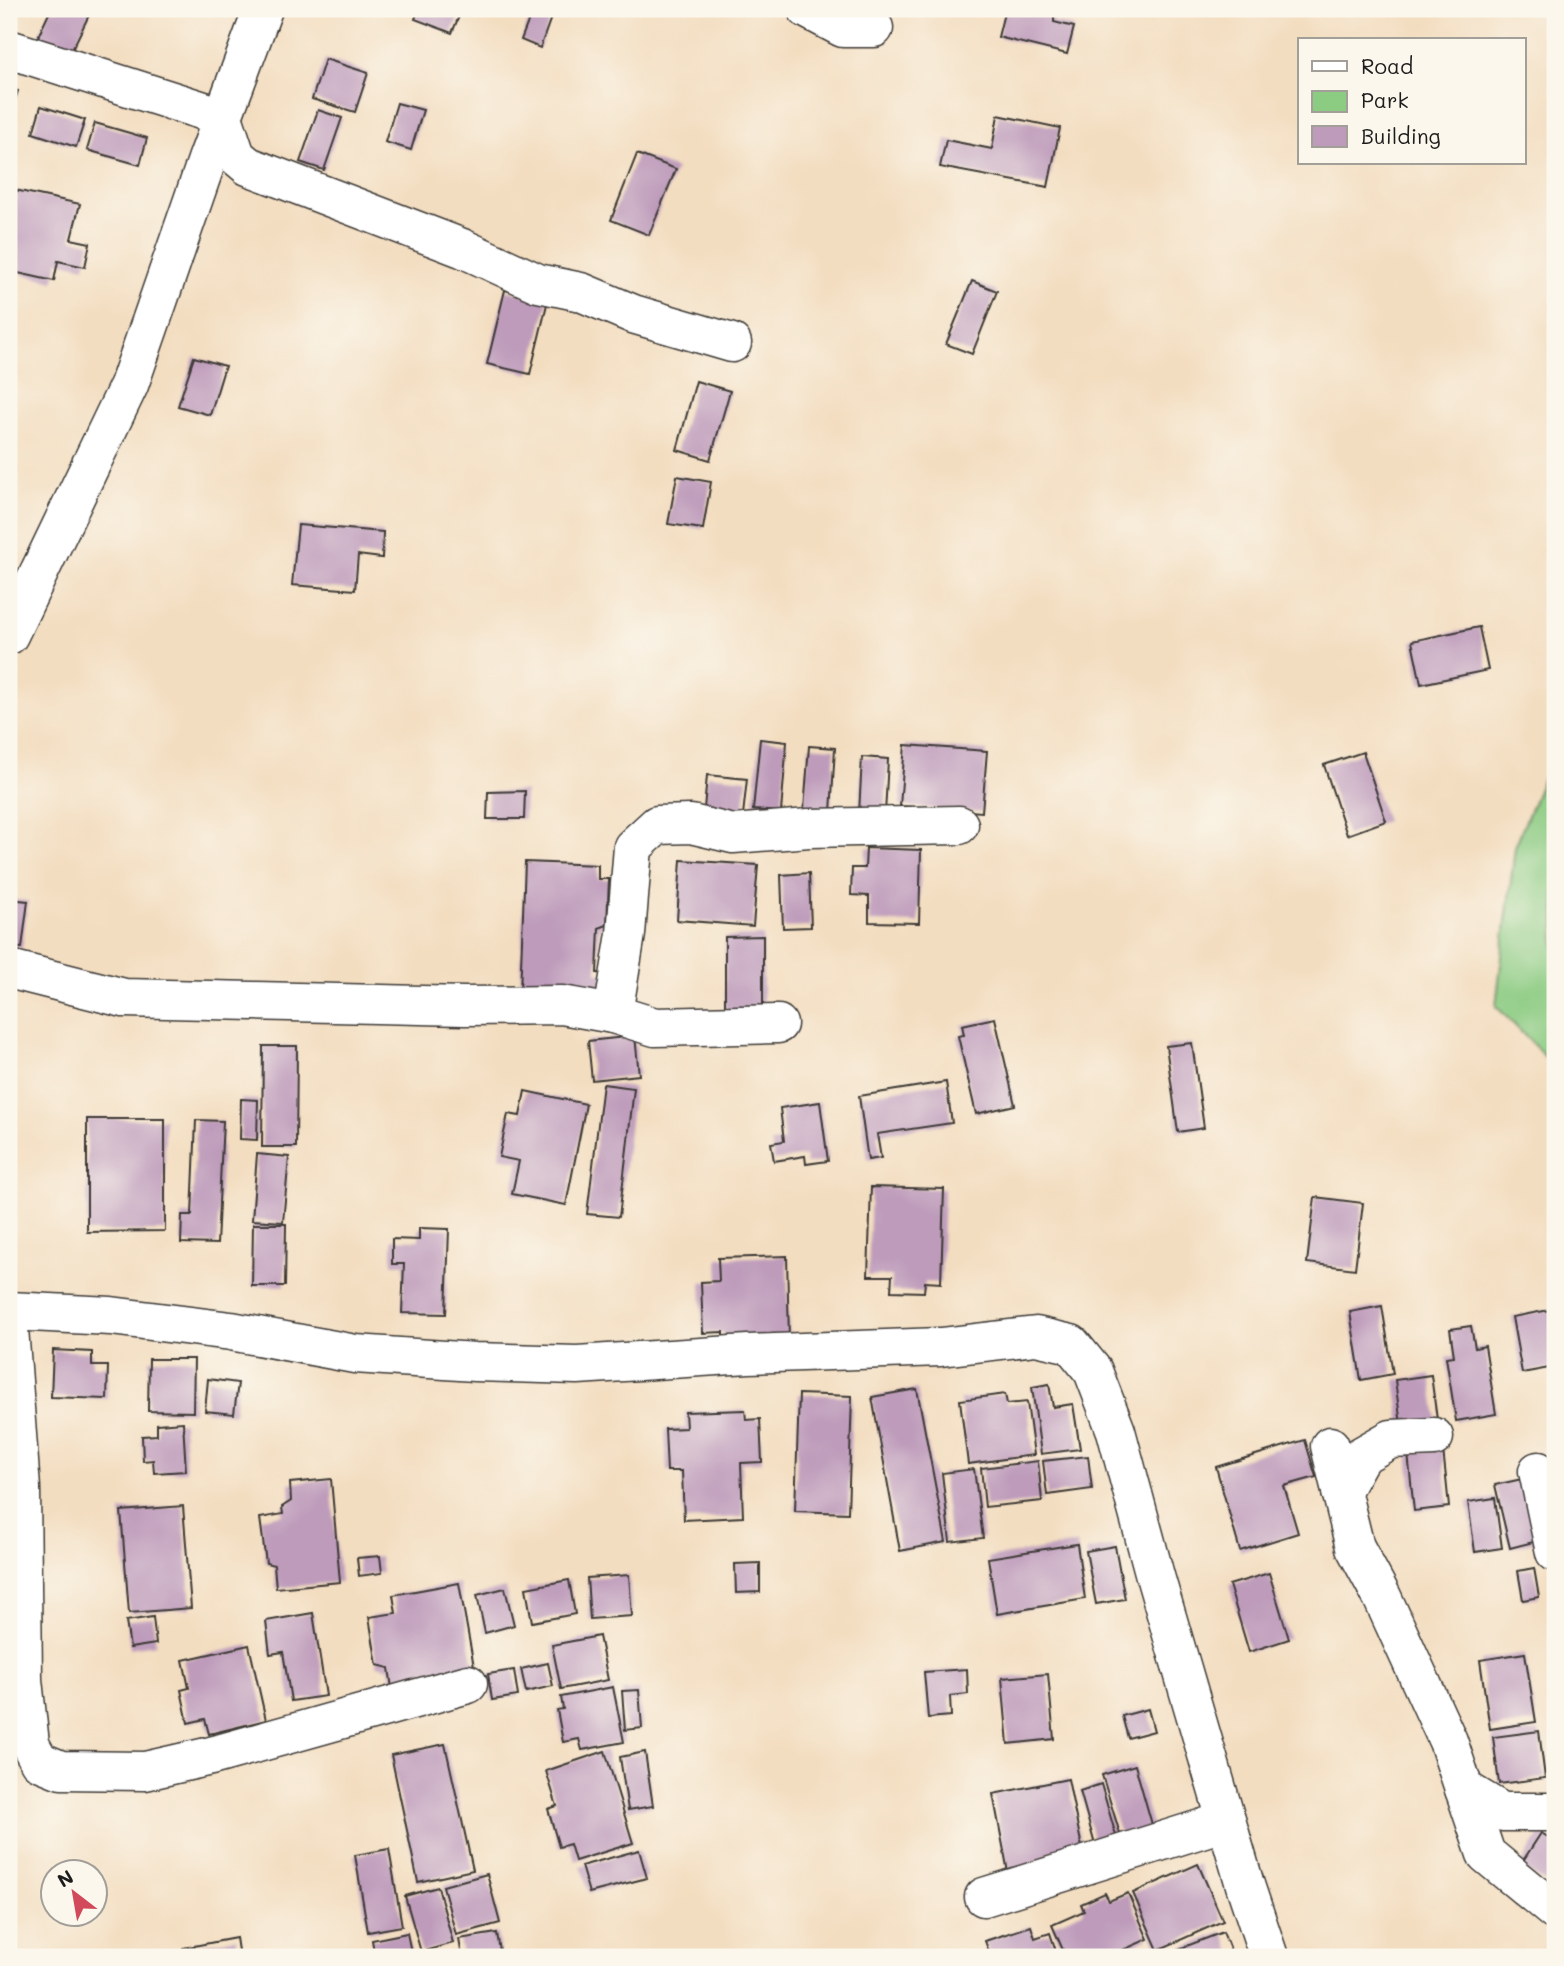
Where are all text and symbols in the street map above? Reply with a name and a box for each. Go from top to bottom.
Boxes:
legend [1298,38,1526,164]
text: Road [1361,52,1413,79]
text: Park [1361,86,1409,113]
text: Building [1361,122,1441,149]
north arrow [38,1857,108,1927]
text: N [52,1864,78,1892]

